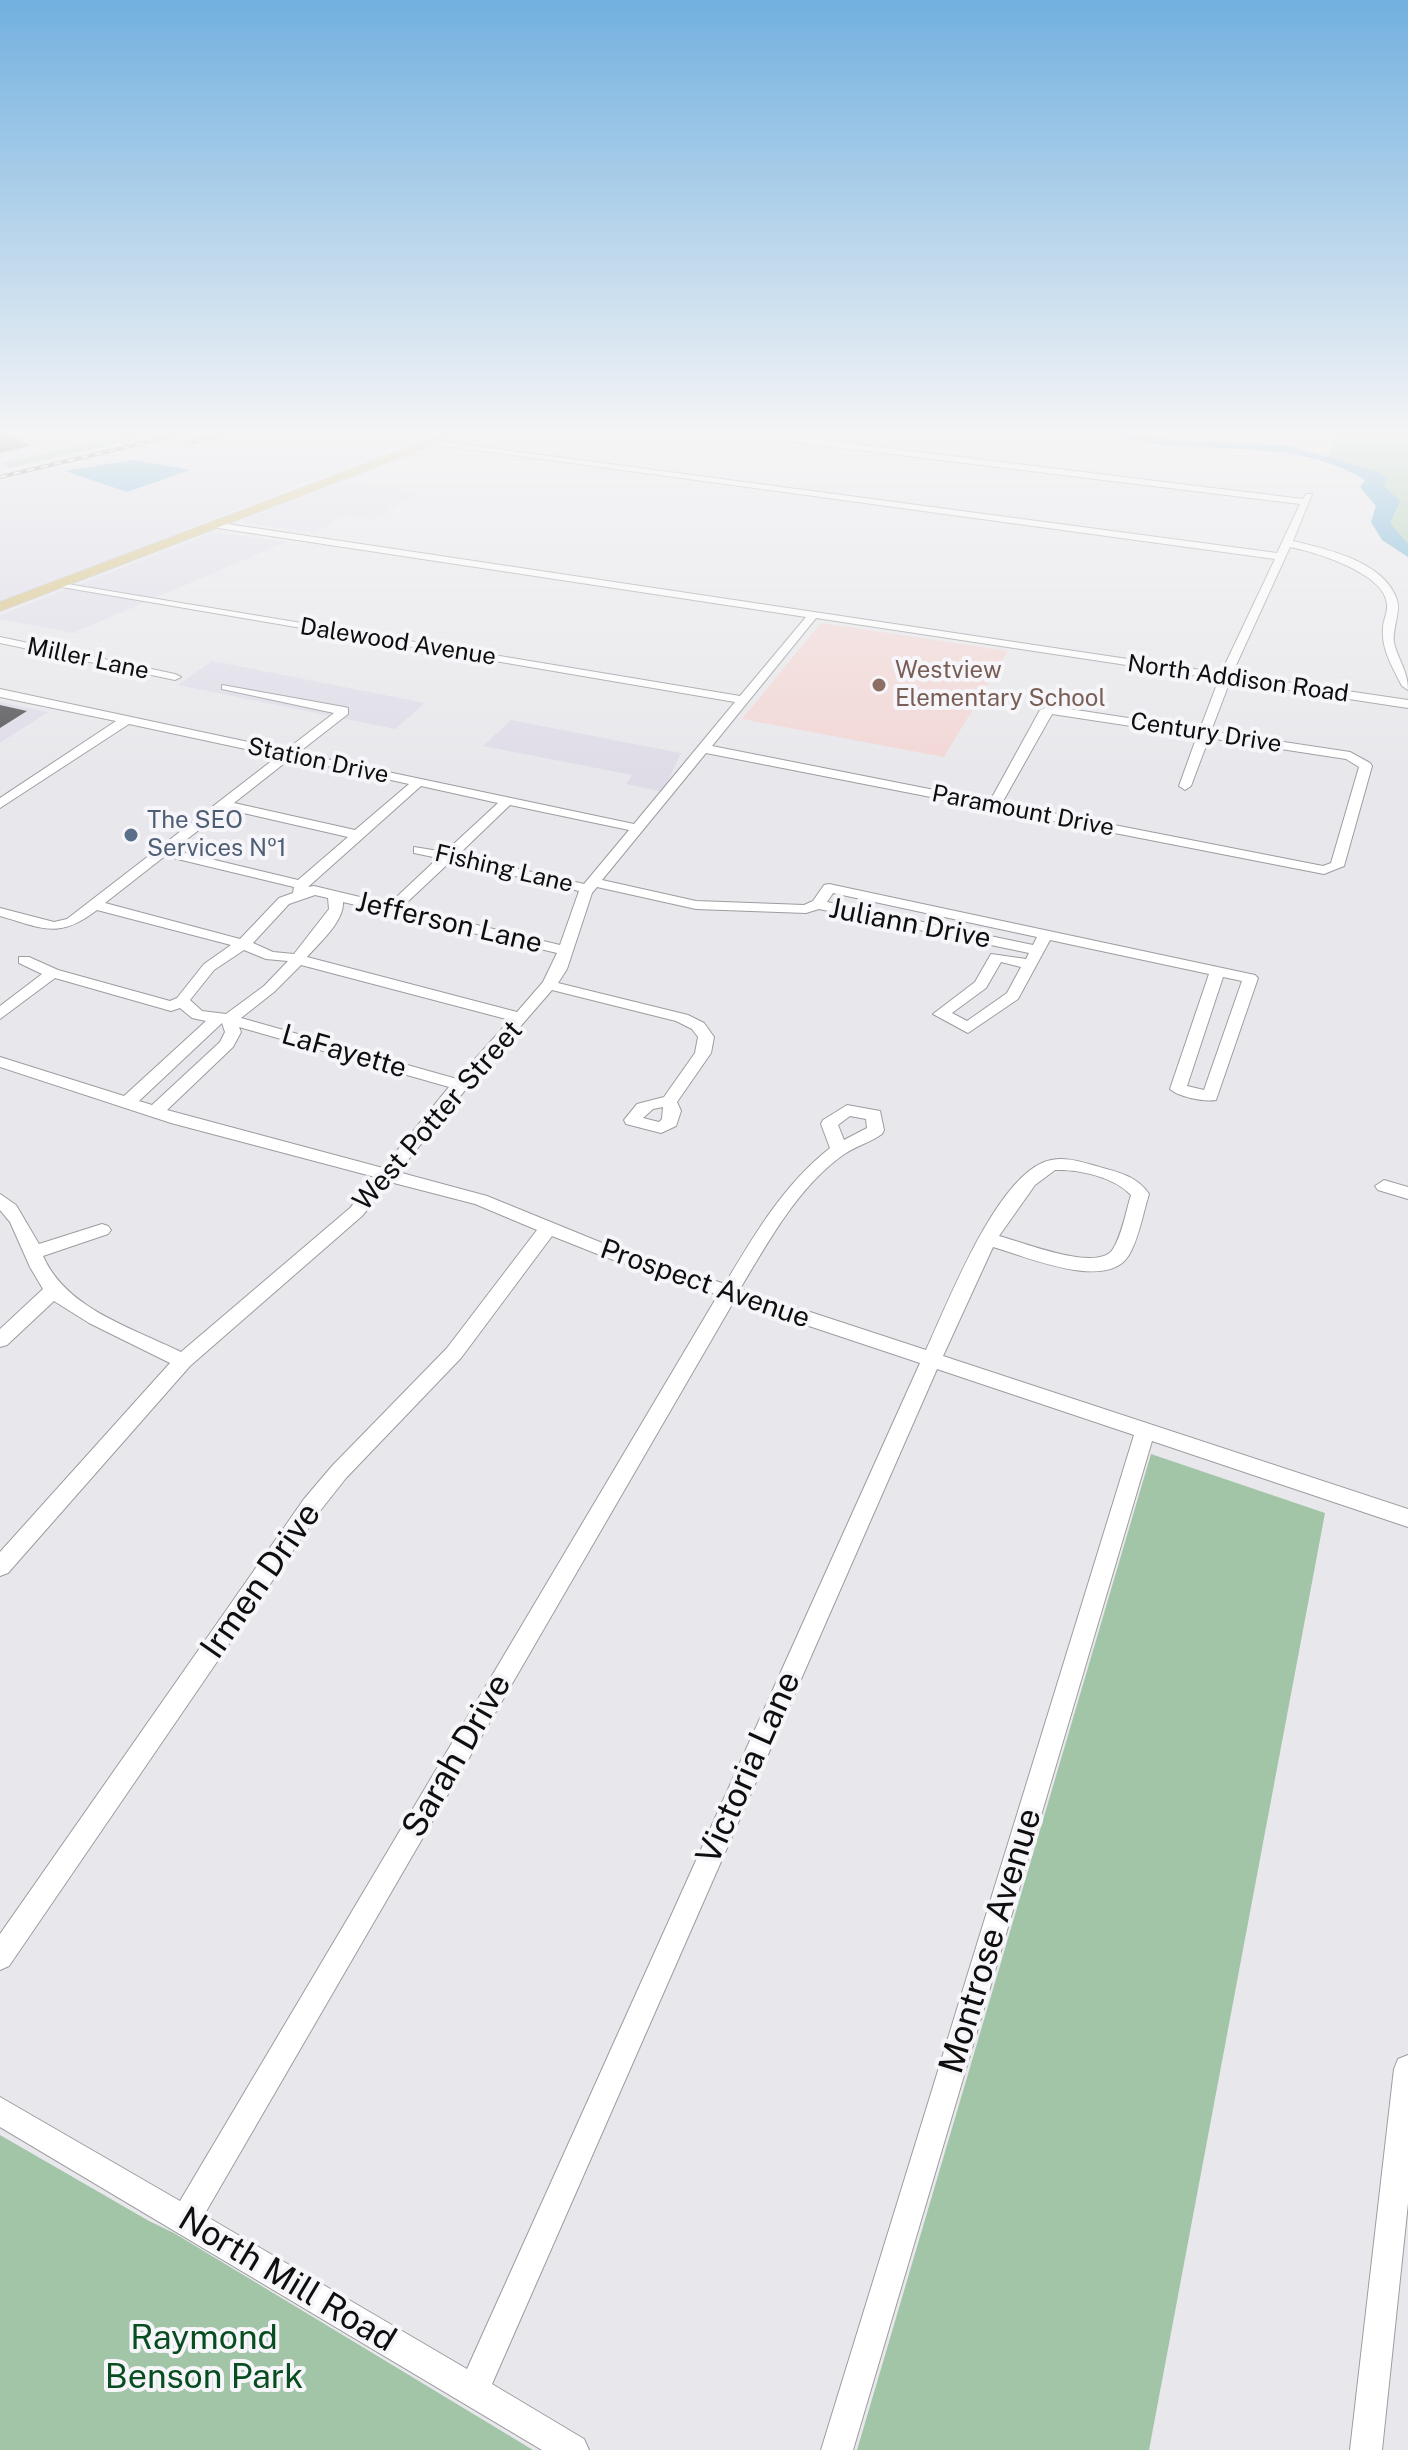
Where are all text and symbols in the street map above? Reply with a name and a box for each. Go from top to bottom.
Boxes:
street label: Dalewood Avenue [298,612,498,672]
street label: Miller Lane [24,632,152,686]
street label: North Addison Road [1125,649,1351,709]
place label: Westview Elementary School [895,657,1106,713]
marker: Westview Elementary School [870,676,888,694]
street label: Century Drive [1128,707,1284,759]
street label: Station Drive [245,732,391,790]
street label: Paramount Drive [930,779,1116,843]
place label: The SEO Services №1 [147,807,286,863]
marker: The SEO Services №1 [122,826,140,844]
street label: Fishing Lane [432,839,576,899]
street label: Jefferson Lane [352,885,546,961]
street label: Juliann Drive [826,892,994,956]
street label: West Potter Street [346,1014,530,1218]
street label: LaFayette [278,1018,410,1086]
street label: Prospect Avenue [596,1232,814,1336]
street label: Irmen Drive [192,1495,330,1667]
street label: Victoria Lane [688,1665,810,1871]
street label: Sarah Drive [394,1667,520,1845]
street label: Montrose Avenue [931,1804,1051,2078]
street label: North Mill Road [171,2199,403,2361]
park label: Raymond Benson Park [105,2319,303,2398]

